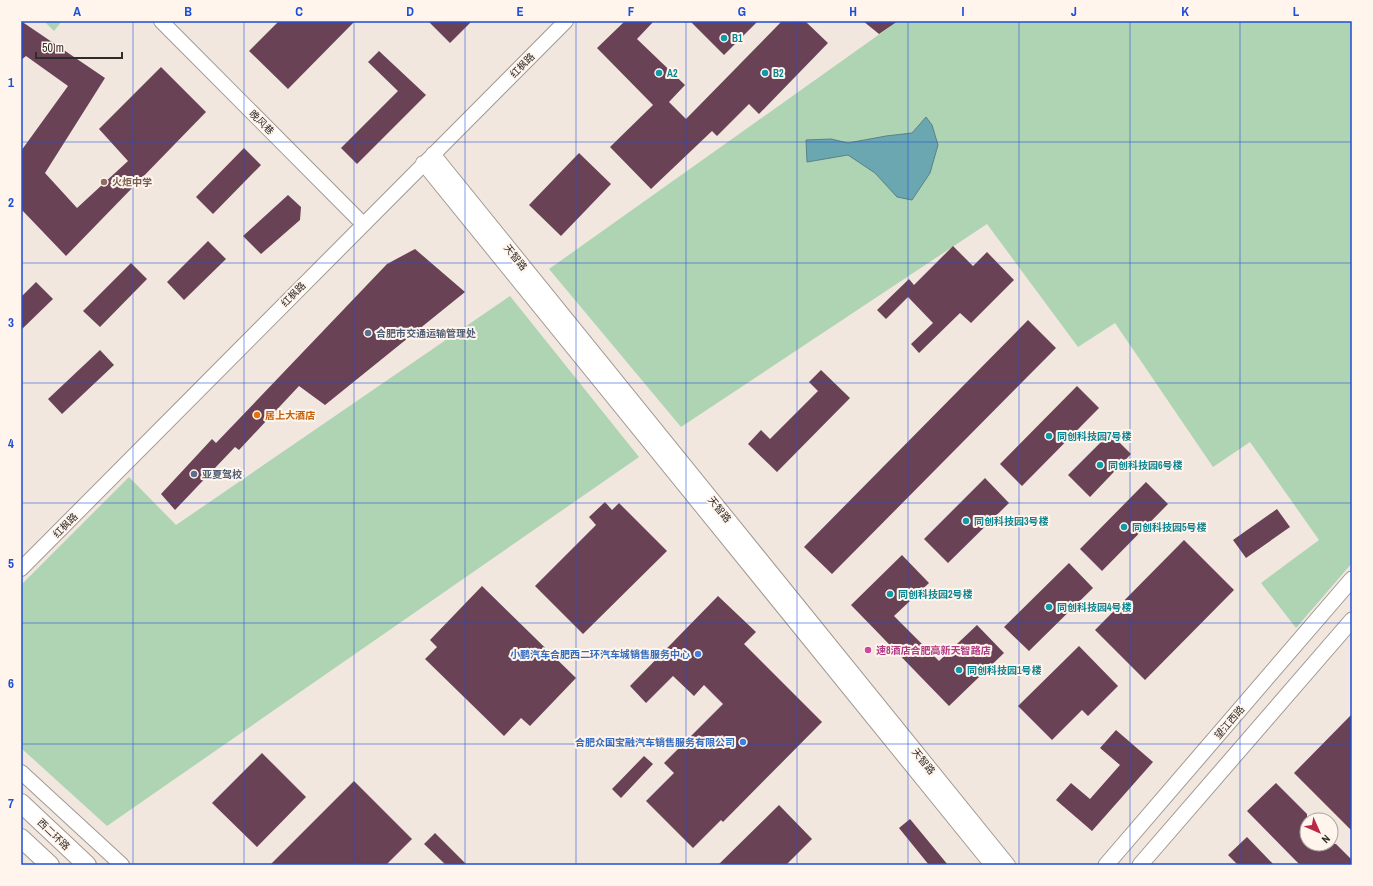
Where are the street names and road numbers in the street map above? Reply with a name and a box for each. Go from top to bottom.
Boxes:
street label: 红枫路 [507,50,538,81]
street label: 晚风巷 [246,107,277,138]
street label: 天智路 [501,242,530,273]
street label: 红枫路 [278,279,309,310]
street label: 天智路 [705,494,734,525]
street label: 红枫路 [50,510,81,541]
street label: 望江西路 [1211,703,1247,742]
street label: 天智路 [909,746,938,777]
street label: 西二环路 [35,816,73,853]

